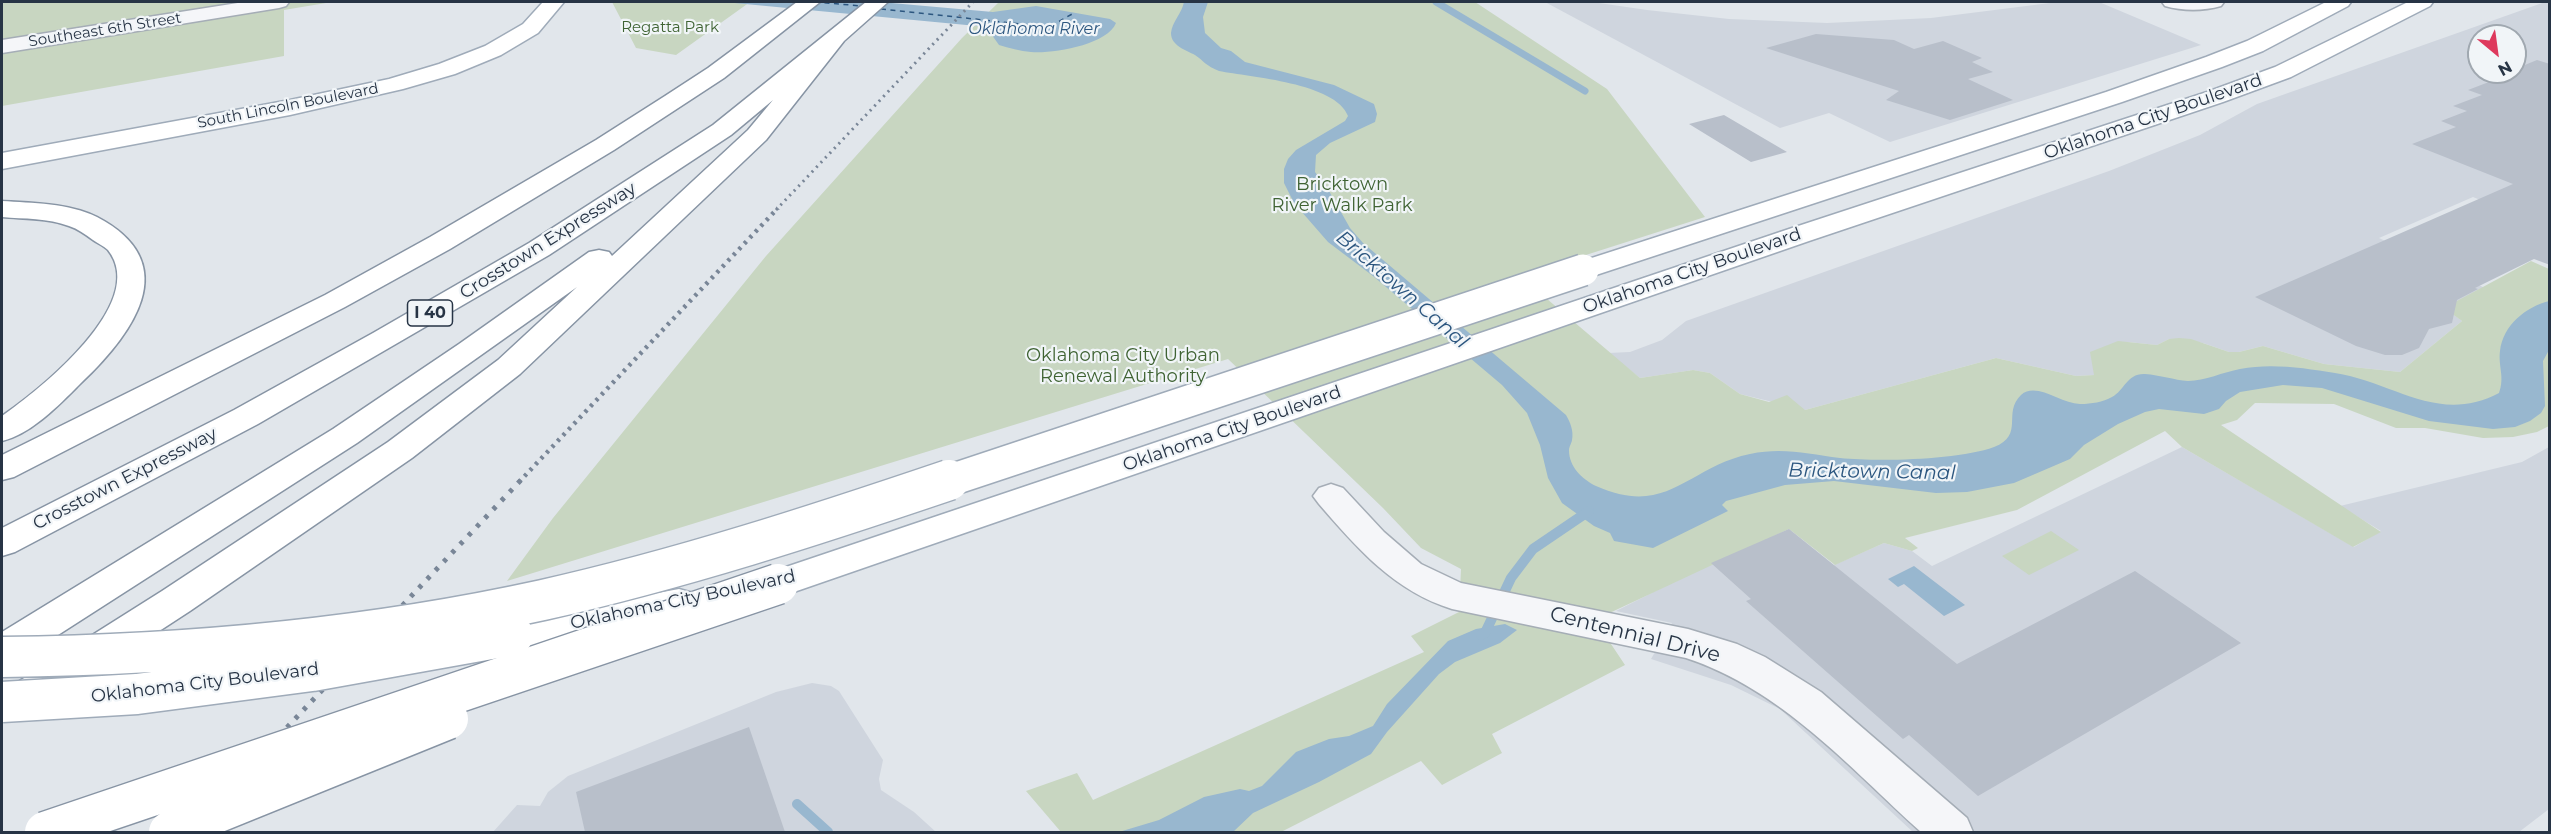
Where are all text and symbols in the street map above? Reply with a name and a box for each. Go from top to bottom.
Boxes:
street label: Southeast 6th Street [27,9,183,51]
park label: Regatta Park [621,19,719,37]
water label: Oklahoma River [968,19,1100,39]
north arrow [2467,24,2527,84]
text: N [2495,57,2515,80]
street label: Oklahoma City Boulevard [2041,69,2265,165]
street label: South Lincoln Boulevard [196,80,380,132]
park label: Bricktown River Walk Park [1271,174,1413,216]
street label: Crosstown Expressway [456,178,640,304]
street label: Oklahoma City Boulevard [1580,223,1804,319]
water label: Bricktown Canal [1331,226,1473,354]
road number: I 40 [408,300,452,326]
park label: Oklahoma City Urban Renewal Authority [1026,345,1220,388]
street label: Oklahoma City Boulevard [1120,381,1344,477]
street label: Crosstown Expressway [29,423,221,535]
water label: Bricktown Canal [1788,459,1956,485]
street label: Oklahoma City Boulevard [569,566,797,634]
street label: Centennial Drive [1547,602,1723,668]
street label: Oklahoma City Boulevard [90,658,320,708]

